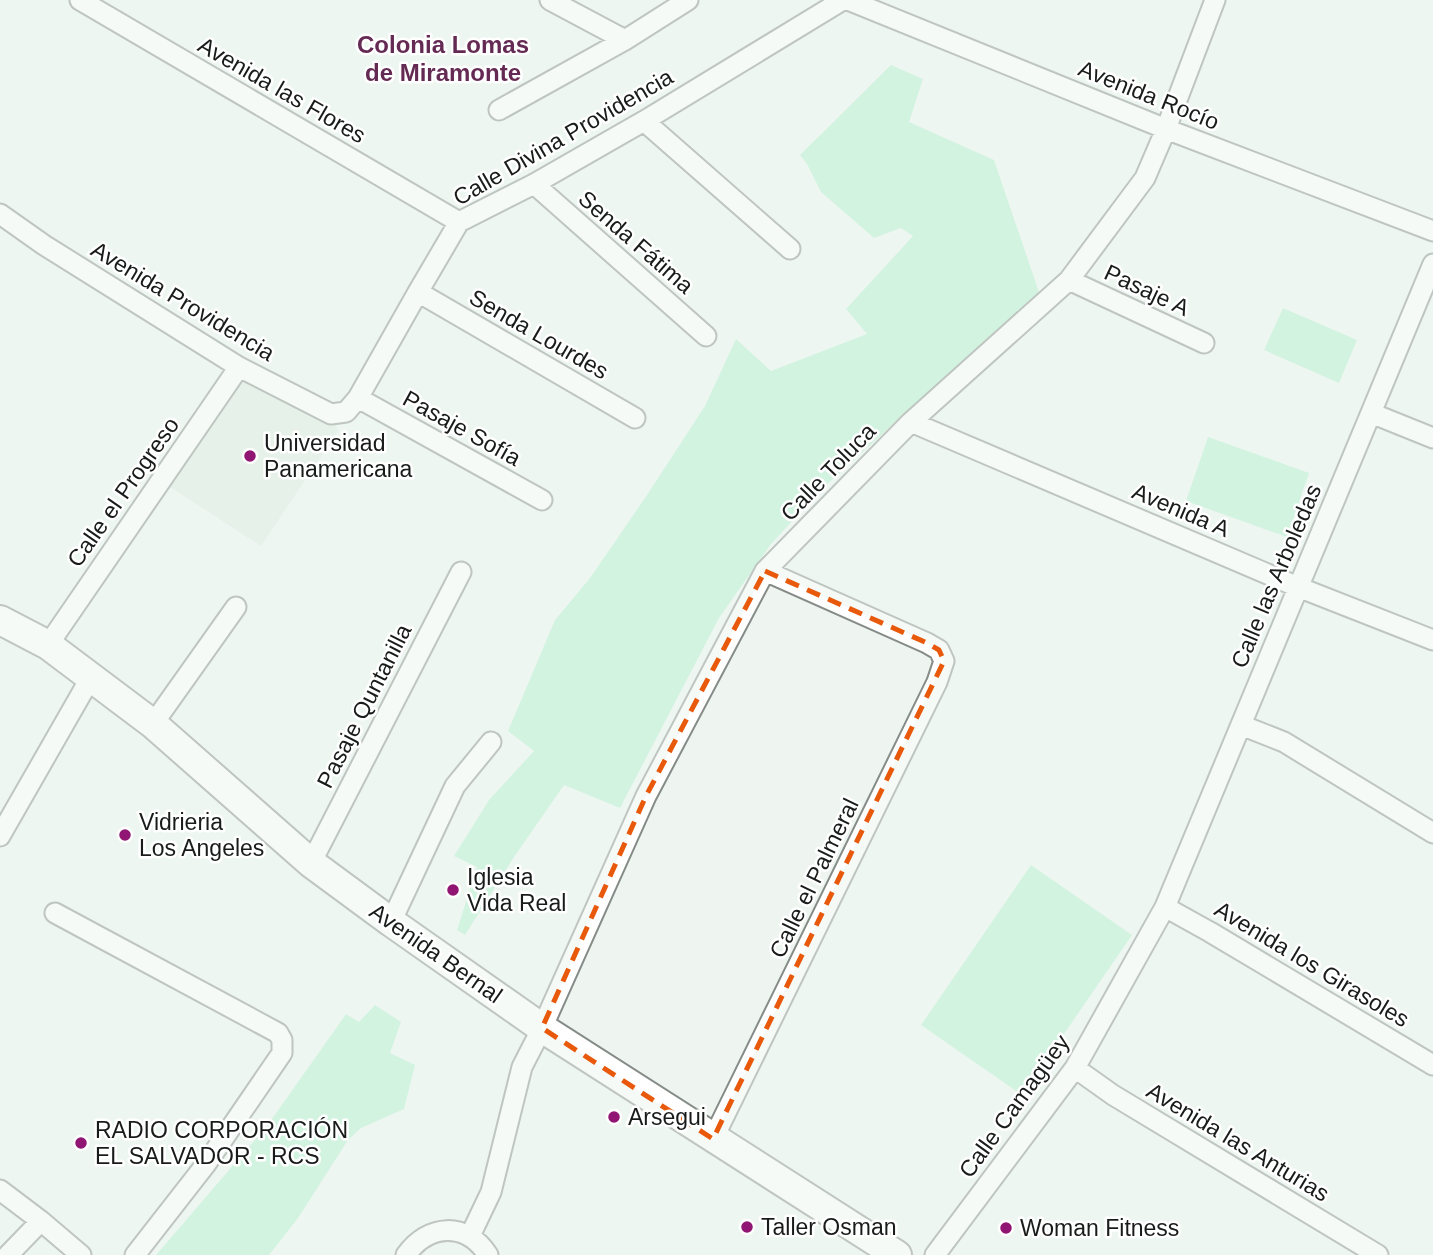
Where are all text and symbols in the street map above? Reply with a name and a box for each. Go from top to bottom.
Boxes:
district label: Colonia Lomas de Miramonte [357,31,529,86]
street label: Avenida las Flores [194,32,370,148]
street label: Avenida Rocío [1075,55,1223,135]
street label: Calle Divina Providencia [449,63,678,211]
street label: Senda Fátima [573,185,699,299]
street label: Avenida Providencia [87,236,280,366]
street label: Pasaje A [1100,259,1194,321]
street label: Senda Lourdes [465,284,613,384]
street label: Pasaje Sofía [399,385,526,471]
street label: Calle el Progreso [62,412,184,572]
street label: Calle Toluca [775,418,881,526]
place label: Universidad Panamericana [264,430,413,482]
marker: Universidad Panamericana [242,448,258,464]
street label: Avenida A [1128,478,1234,542]
street label: Calle las Arboledas [1226,480,1326,672]
street label: Pasaje Quntanilla [311,620,417,792]
street label: Calle el Palmeral [764,794,864,962]
place label: Vidrieria Los Angeles [139,809,264,861]
marker: Vidrieria Los Angeles [117,827,133,843]
place label: Iglesia Vida Real [467,864,566,916]
marker: Iglesia Vida Real [445,882,461,898]
street label: Avenida los Girasoles [1210,896,1414,1032]
street label: Avenida Bernal [365,898,507,1008]
street label: Calle Camagüey [954,1029,1075,1182]
street label: Avenida las Anturias [1142,1077,1334,1207]
place label: Arsegui [628,1104,706,1130]
marker: Arsegui [606,1109,622,1125]
place label: RADIO CORPORACIÓN EL SALVADOR - RCS [95,1117,348,1169]
marker: RADIO CORPORACIÓN EL SALVADOR - RCS [73,1135,89,1151]
place label: Taller Osman [761,1214,896,1240]
place label: Woman Fitness [1020,1215,1179,1241]
marker: Taller Osman [739,1219,755,1235]
marker: Woman Fitness [998,1220,1014,1236]

